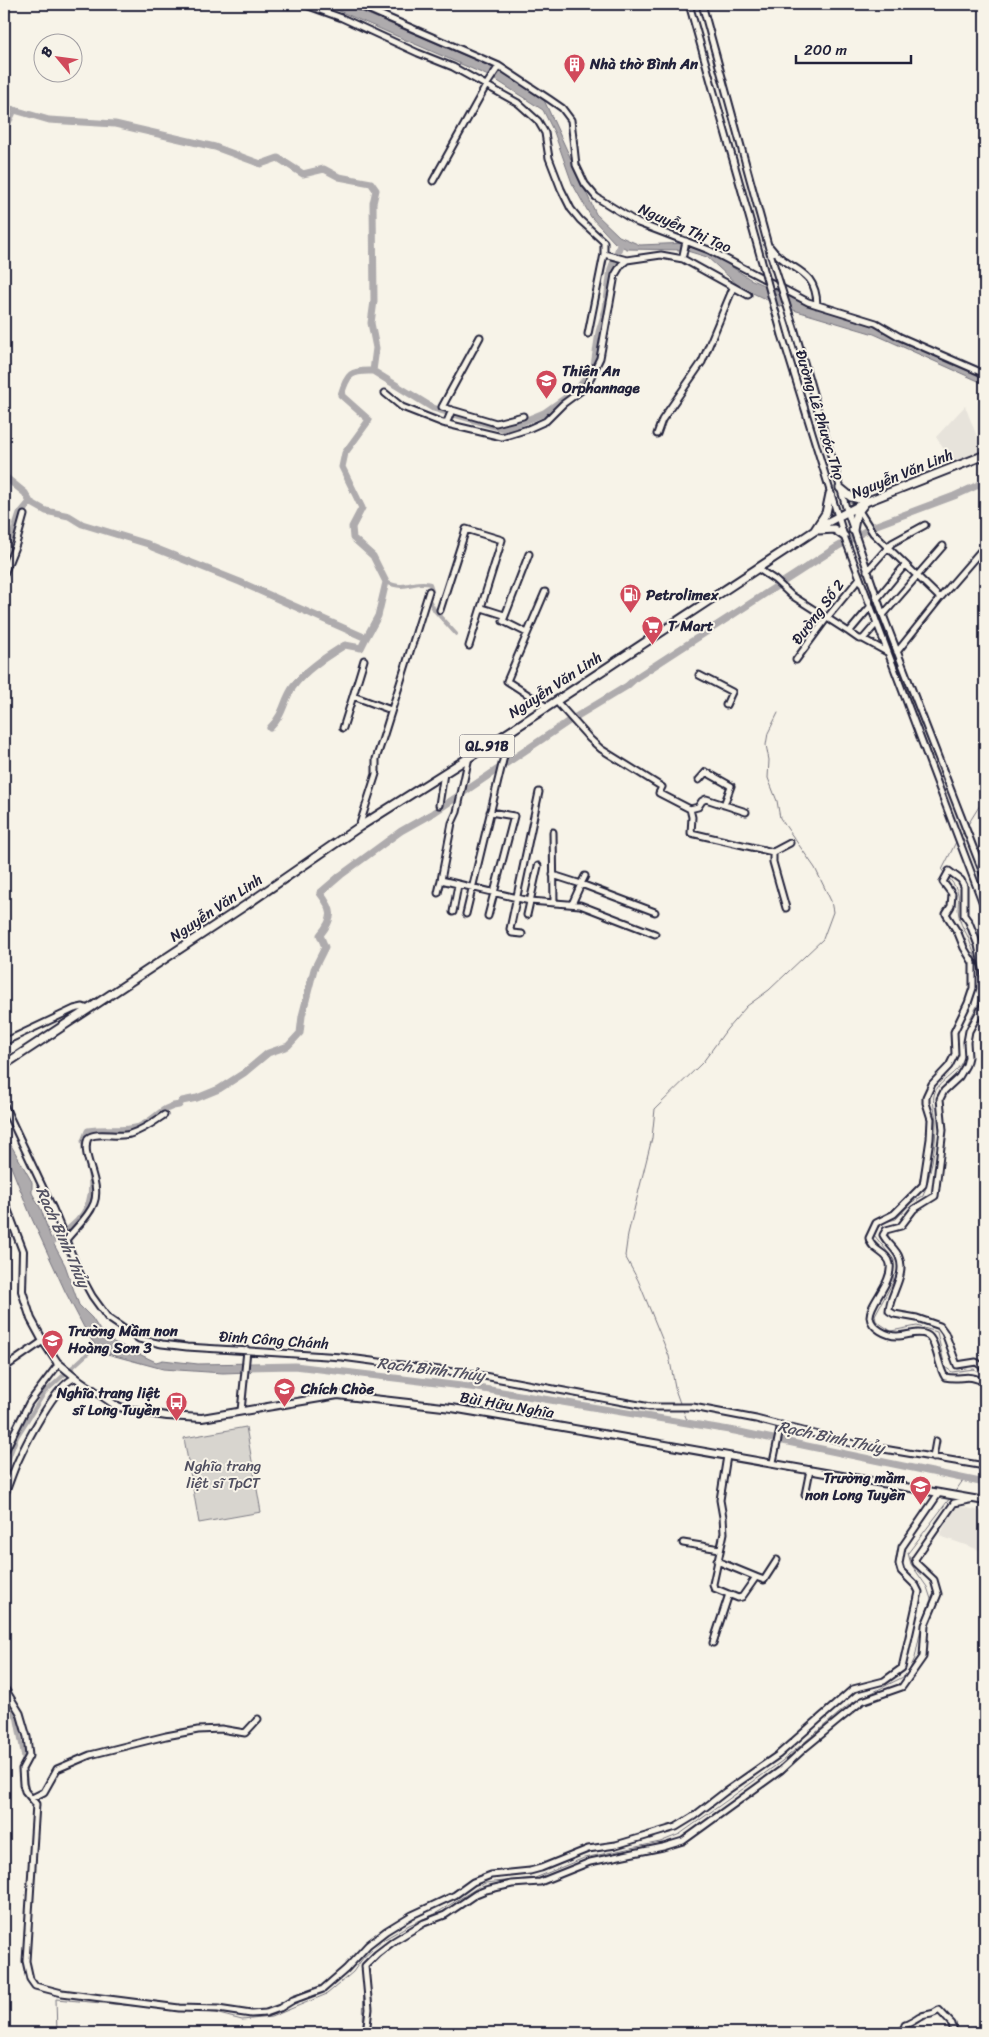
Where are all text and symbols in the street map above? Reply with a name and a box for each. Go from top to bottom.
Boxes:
north arrow [32,32,82,82]
scale bar [796,32,912,64]
text: 200 m [804,37,848,63]
text: B [34,42,60,62]
place label: Nhà thờ Bình An [589,51,699,77]
building icon: Nhà thờ Bình An [562,52,586,83]
street label: Nguyễn Thị Tạo [634,196,736,260]
street label: Đường Lê Phước Thọ [788,346,852,484]
place label: Thiên An Orphannage [561,358,640,401]
school or university icon: Thiên An Orphannage [534,368,558,399]
street label: Nguyễn Văn Linh [847,442,957,506]
street label: Đường Số 2 [785,573,852,650]
place label: Petrolimex [646,582,720,608]
fuel station icon: Petrolimex [618,583,642,614]
place label: T Mart [668,613,714,639]
supermarket icon: T Mart [640,614,664,645]
street label: Nguyễn Văn Linh [503,645,607,725]
road number: QL.91B [460,734,514,758]
street label: Nguyễn Văn Linh [164,867,268,949]
water label: Rạch Bình Thủy [28,1182,99,1295]
place label: Trường Mầm non Hoàng Sơn 3 [67,1318,179,1361]
street label: Đinh Công Chánh [218,1323,330,1357]
school or university icon: Trường Mầm non Hoàng Sơn 3 [40,1328,64,1359]
water label: Rạch Bình Thủy [376,1348,489,1390]
place label: Chích Chòe [300,1376,374,1402]
school or university icon: Chích Chòe [273,1377,297,1408]
place label: Nghĩa trang liệt sĩ Long Tuyền [56,1380,161,1423]
street label: Bùi Hữu Nghĩa [458,1384,556,1426]
bus stop icon: Nghĩa trang liệt sĩ Long Tuyền [164,1390,188,1421]
water label: Rạch Bình Thủy [775,1412,889,1463]
park label: Nghĩa trang liệt sĩ TpCT [185,1453,261,1496]
place label: Trường mầm non Long Tuyền [804,1465,906,1508]
school or university icon: Trường mầm non Long Tuyền [909,1475,933,1506]

